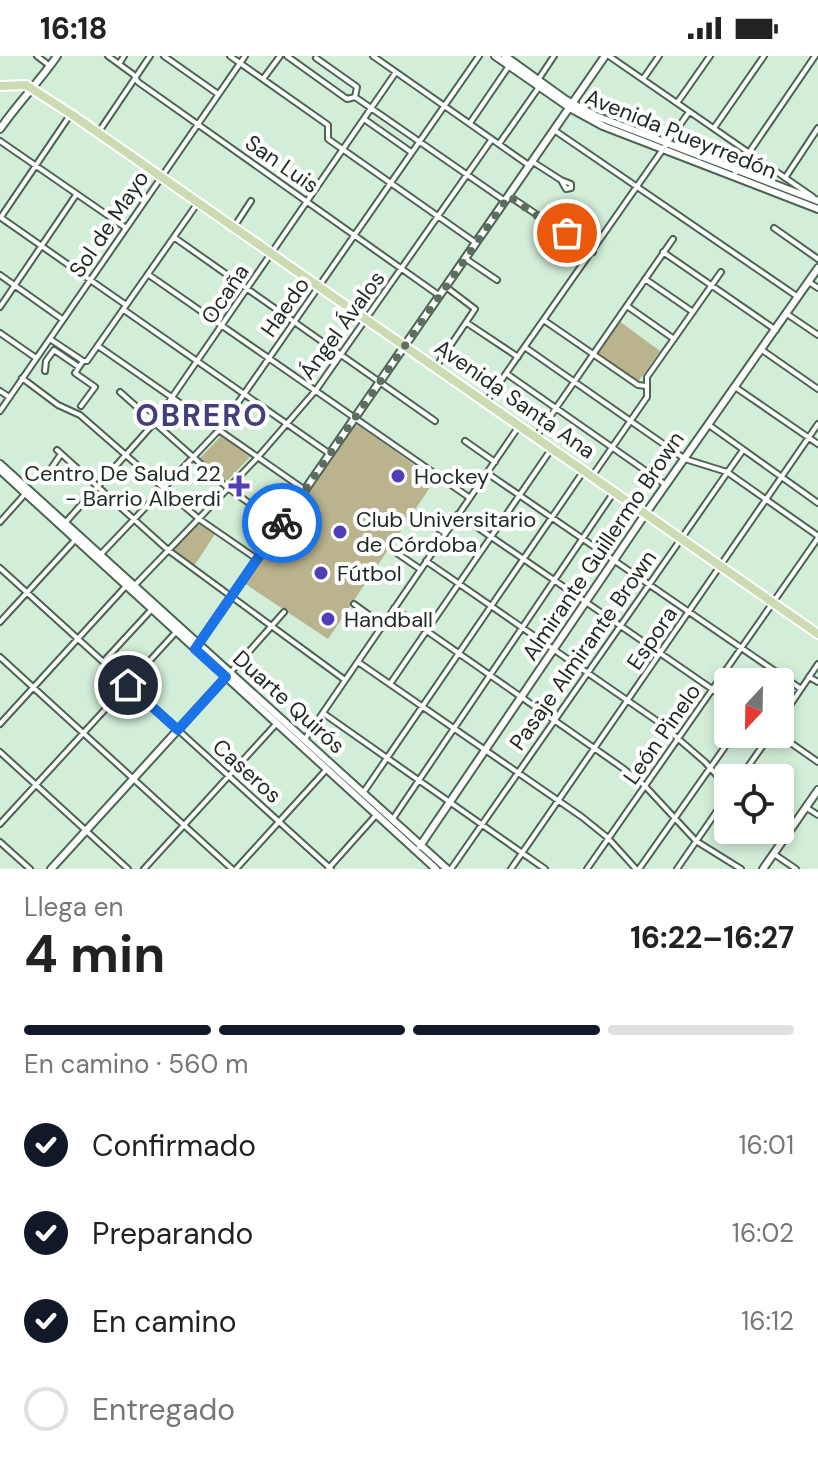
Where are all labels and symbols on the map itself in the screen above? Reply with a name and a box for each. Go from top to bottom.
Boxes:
street label: Avenida Pueyrredón [581,82,781,186]
street label: San Luis [239,128,325,200]
street label: Sol de Mayo [63,165,155,283]
pin [533,199,601,267]
street label: Ocaña [194,258,256,330]
street label: Ángel Ávalos [293,265,391,385]
street label: Haedo [254,272,316,342]
street label: Avenida Santa Ana [429,333,601,465]
district label: OBRERO [135,396,269,435]
street label: Almirante Guillermo Brown [515,426,691,666]
place label: Centro De Salud 22 - Barrio Alberdi [24,459,221,513]
place label: Hockey [414,462,489,491]
marker: Hockey [389,467,407,485]
marker: Centro De Salud 22 - Barrio Alberdi [228,475,250,497]
courier [242,483,322,563]
place label: Club Universitario de Córdoba [356,505,536,559]
marker: Club Universitario de Córdoba [331,523,349,541]
street label: Pasaje Almirante Brown [503,544,663,756]
place label: Fútbol [337,559,402,588]
marker: Fútbol [312,564,330,582]
street label: Espora [620,601,684,675]
place label: Handball [344,605,433,634]
marker: Handball [319,610,337,628]
street label: Duarte Quirós [227,644,351,760]
pin [94,651,162,719]
north arrow [714,668,794,748]
street label: León Pinelo [617,678,707,790]
street label: Caseros [206,732,288,810]

